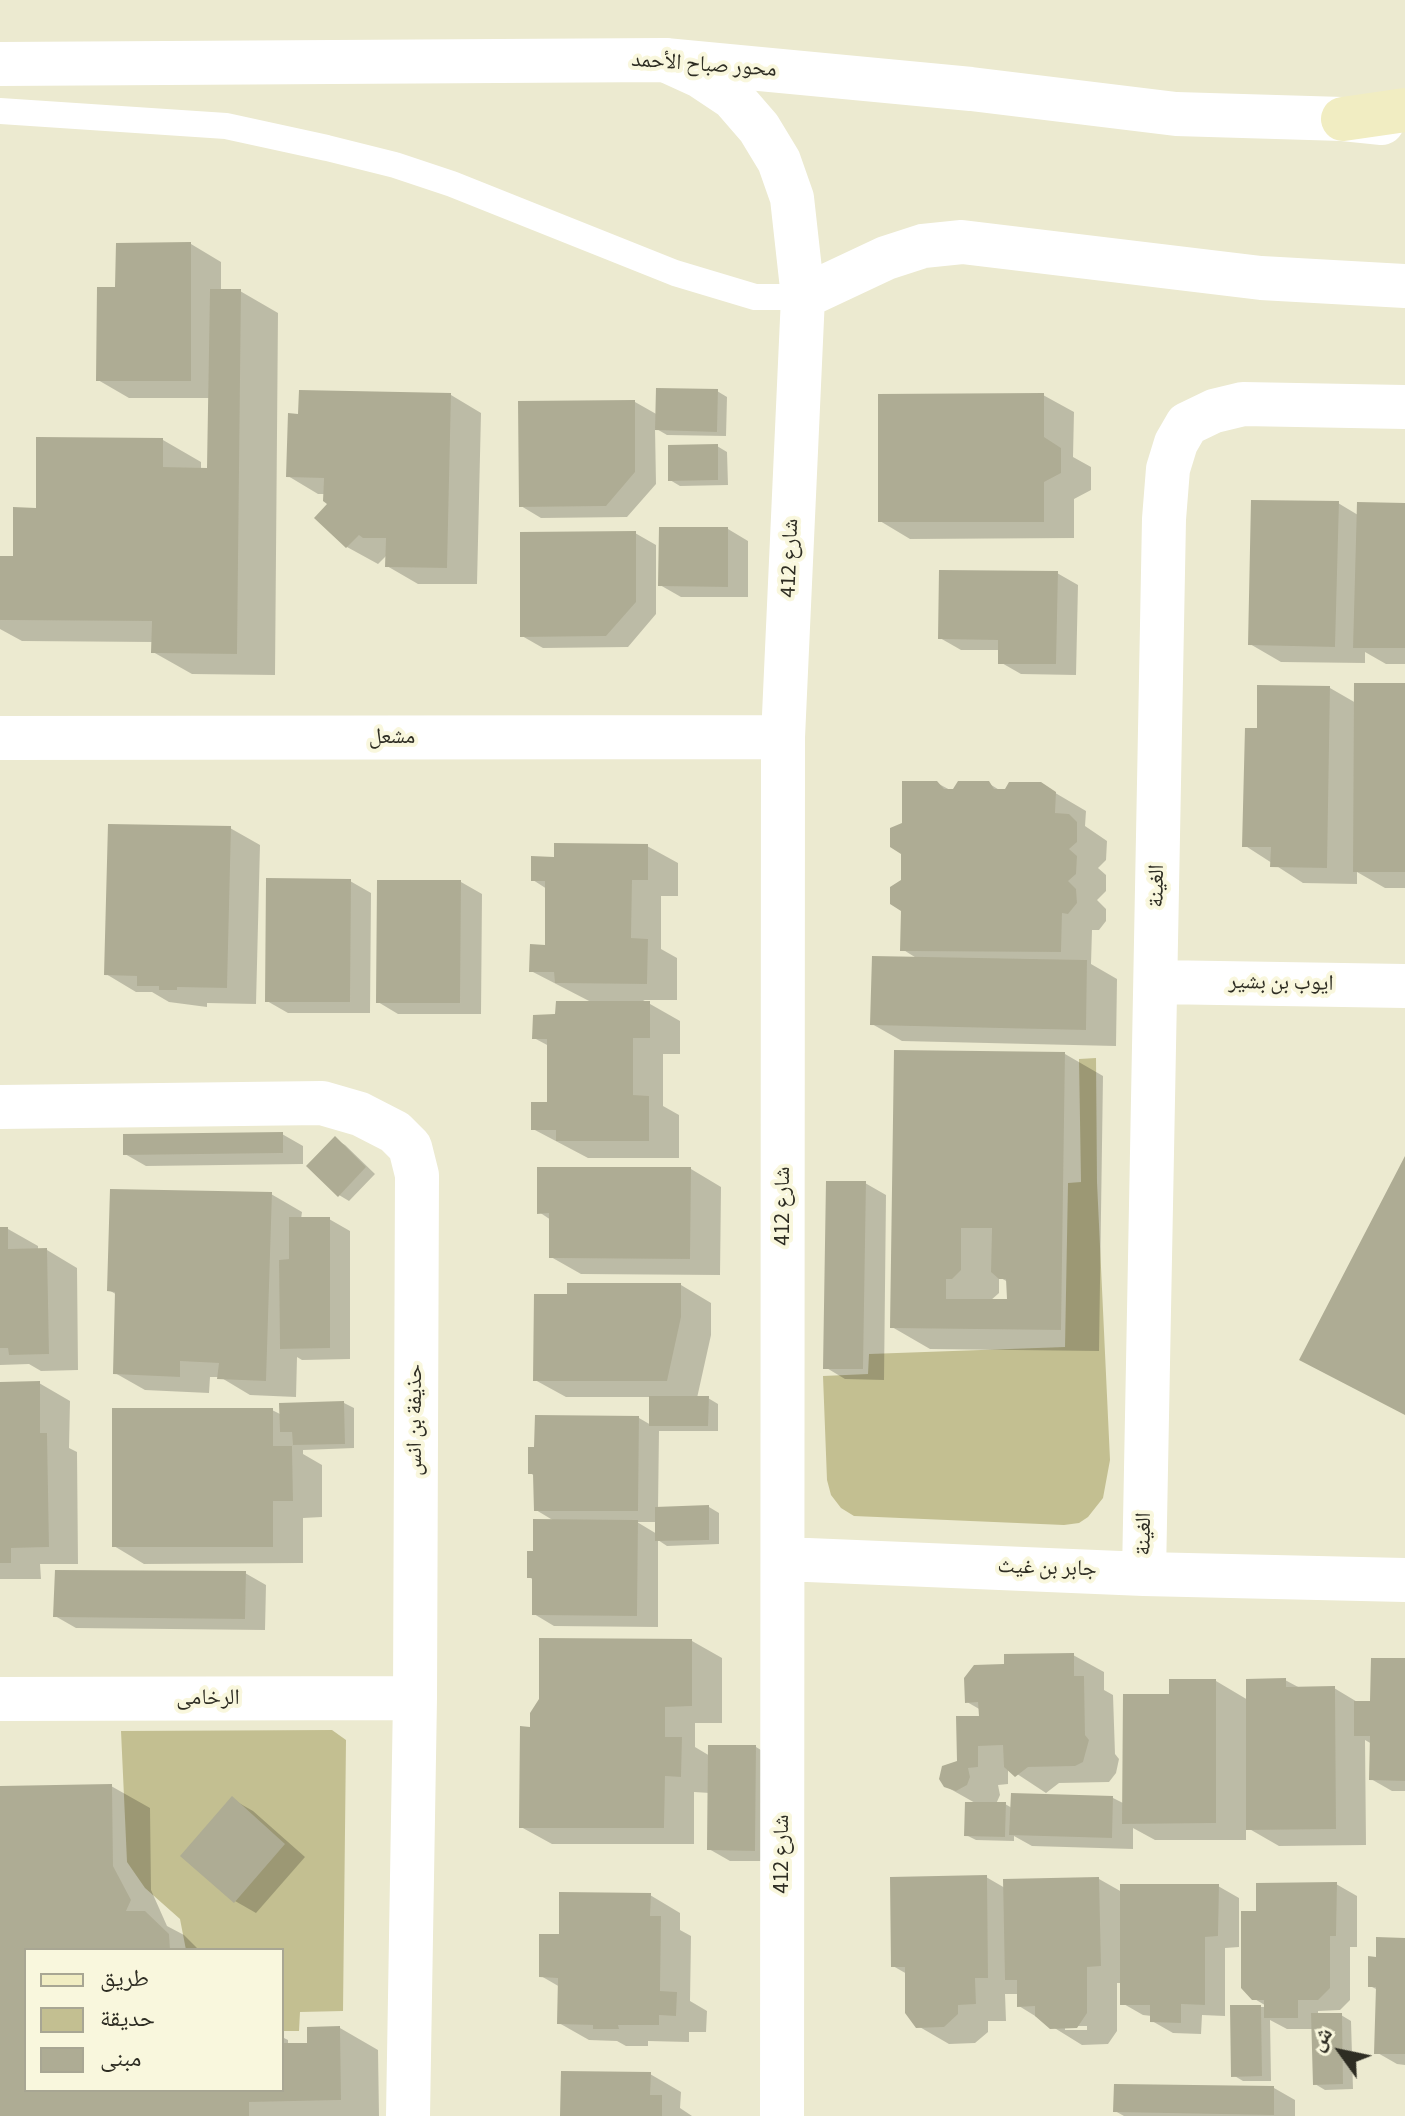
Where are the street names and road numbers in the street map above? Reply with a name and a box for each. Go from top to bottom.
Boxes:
street label: محور صباح الأحمد [630,48,778,84]
street label: شارع 412 [776,518,806,598]
street label: مشعل [369,725,415,751]
street label: الغينة [1144,864,1172,908]
street label: ايوب بن بشير [1228,970,1334,998]
street label: شارع 412 [771,1166,797,1246]
street label: حذيفة بن انس [403,1364,429,1476]
street label: الغينة [1131,1512,1159,1556]
street label: جابر بن غيث [997,1554,1097,1584]
street label: الرخامى [176,1686,240,1712]
street label: شارع 412 [770,1814,796,1894]

